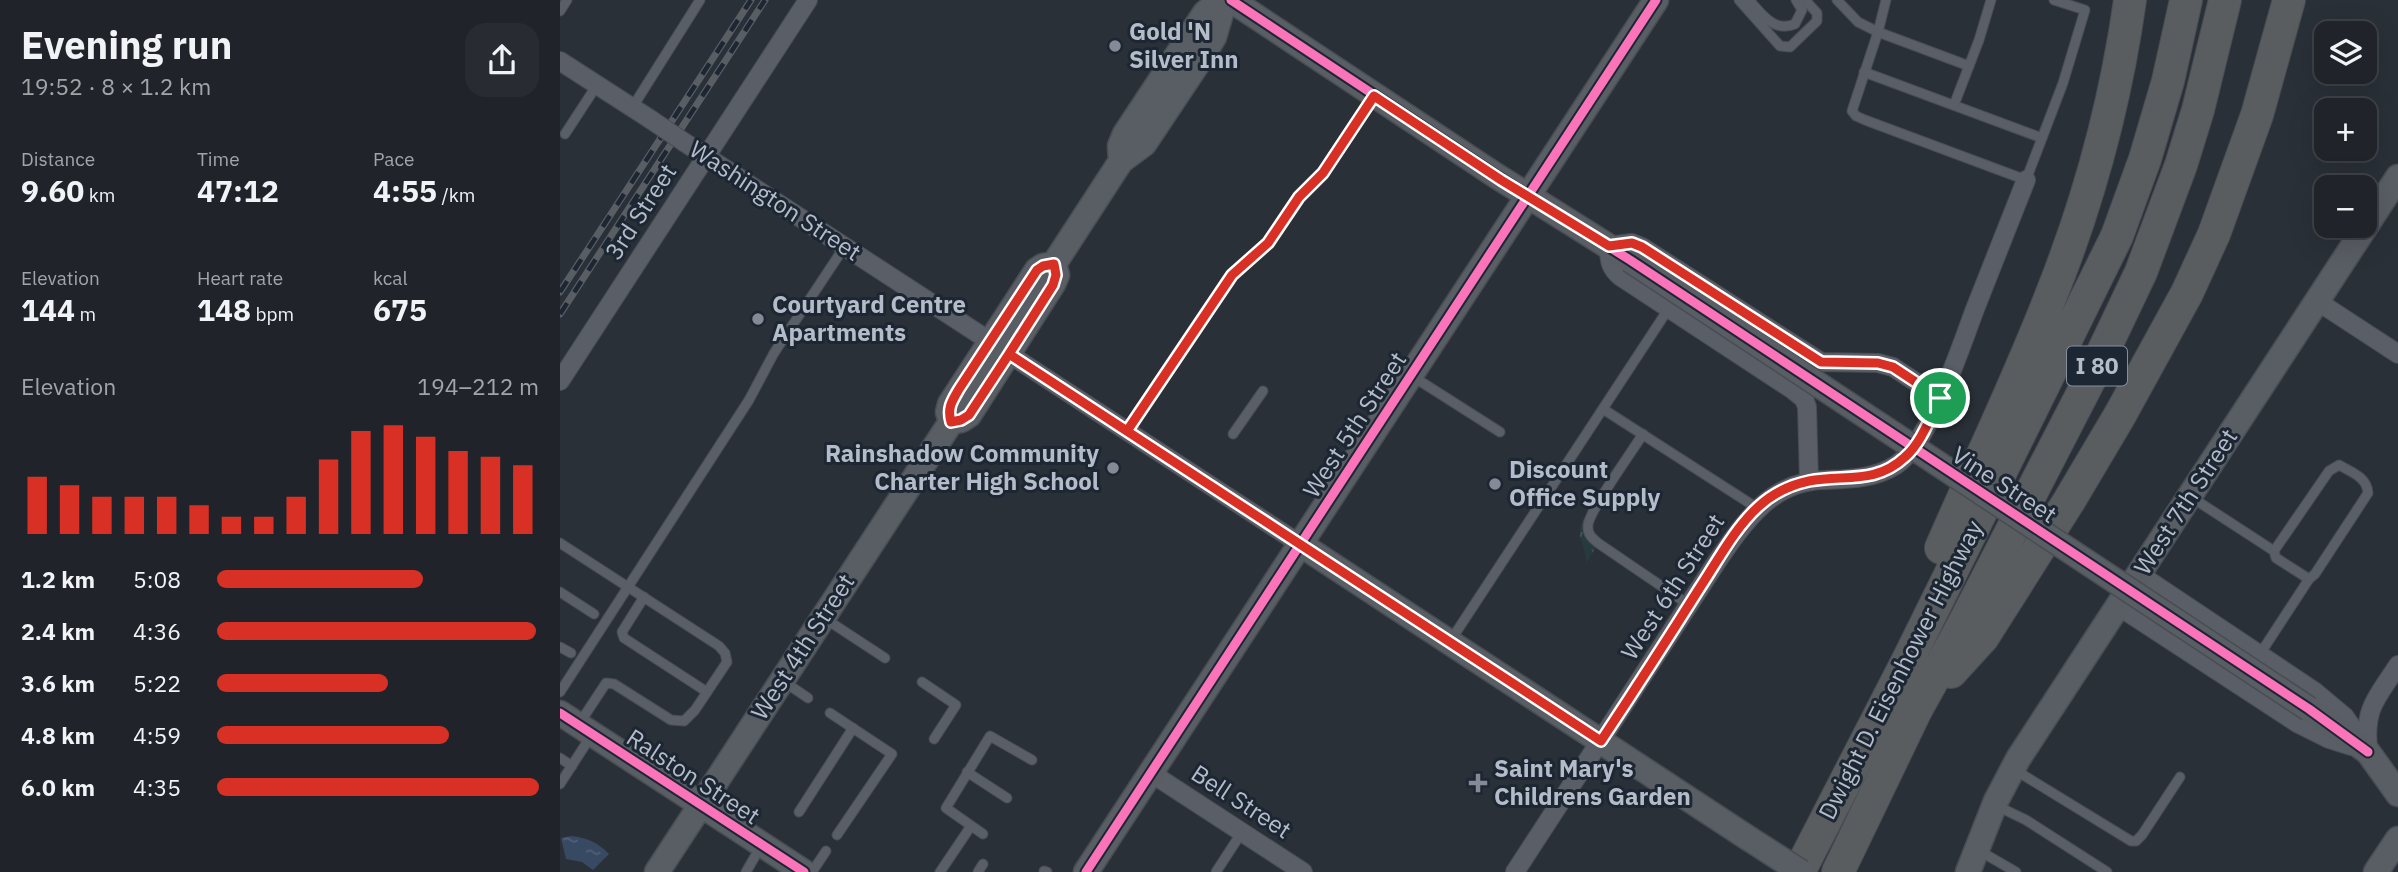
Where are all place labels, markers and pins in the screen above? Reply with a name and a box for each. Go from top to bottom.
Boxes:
place label: Gold 'N Silver Inn [1129,15,1239,75]
marker: Gold 'N Silver Inn [1107,38,1123,54]
place label: Courtyard Centre Apartments [772,288,966,348]
marker: Courtyard Centre Apartments [750,311,766,327]
pin [1910,368,1970,428]
place label: Rainshadow Community Charter High School [825,437,1099,497]
place label: Discount Office Supply [1509,453,1660,513]
marker: Rainshadow Community Charter High School [1105,460,1121,476]
marker: Discount Office Supply [1487,476,1503,492]
place label: Saint Mary's Childrens Garden [1494,752,1691,812]
marker: Saint Mary's Childrens Garden [1468,773,1488,793]

